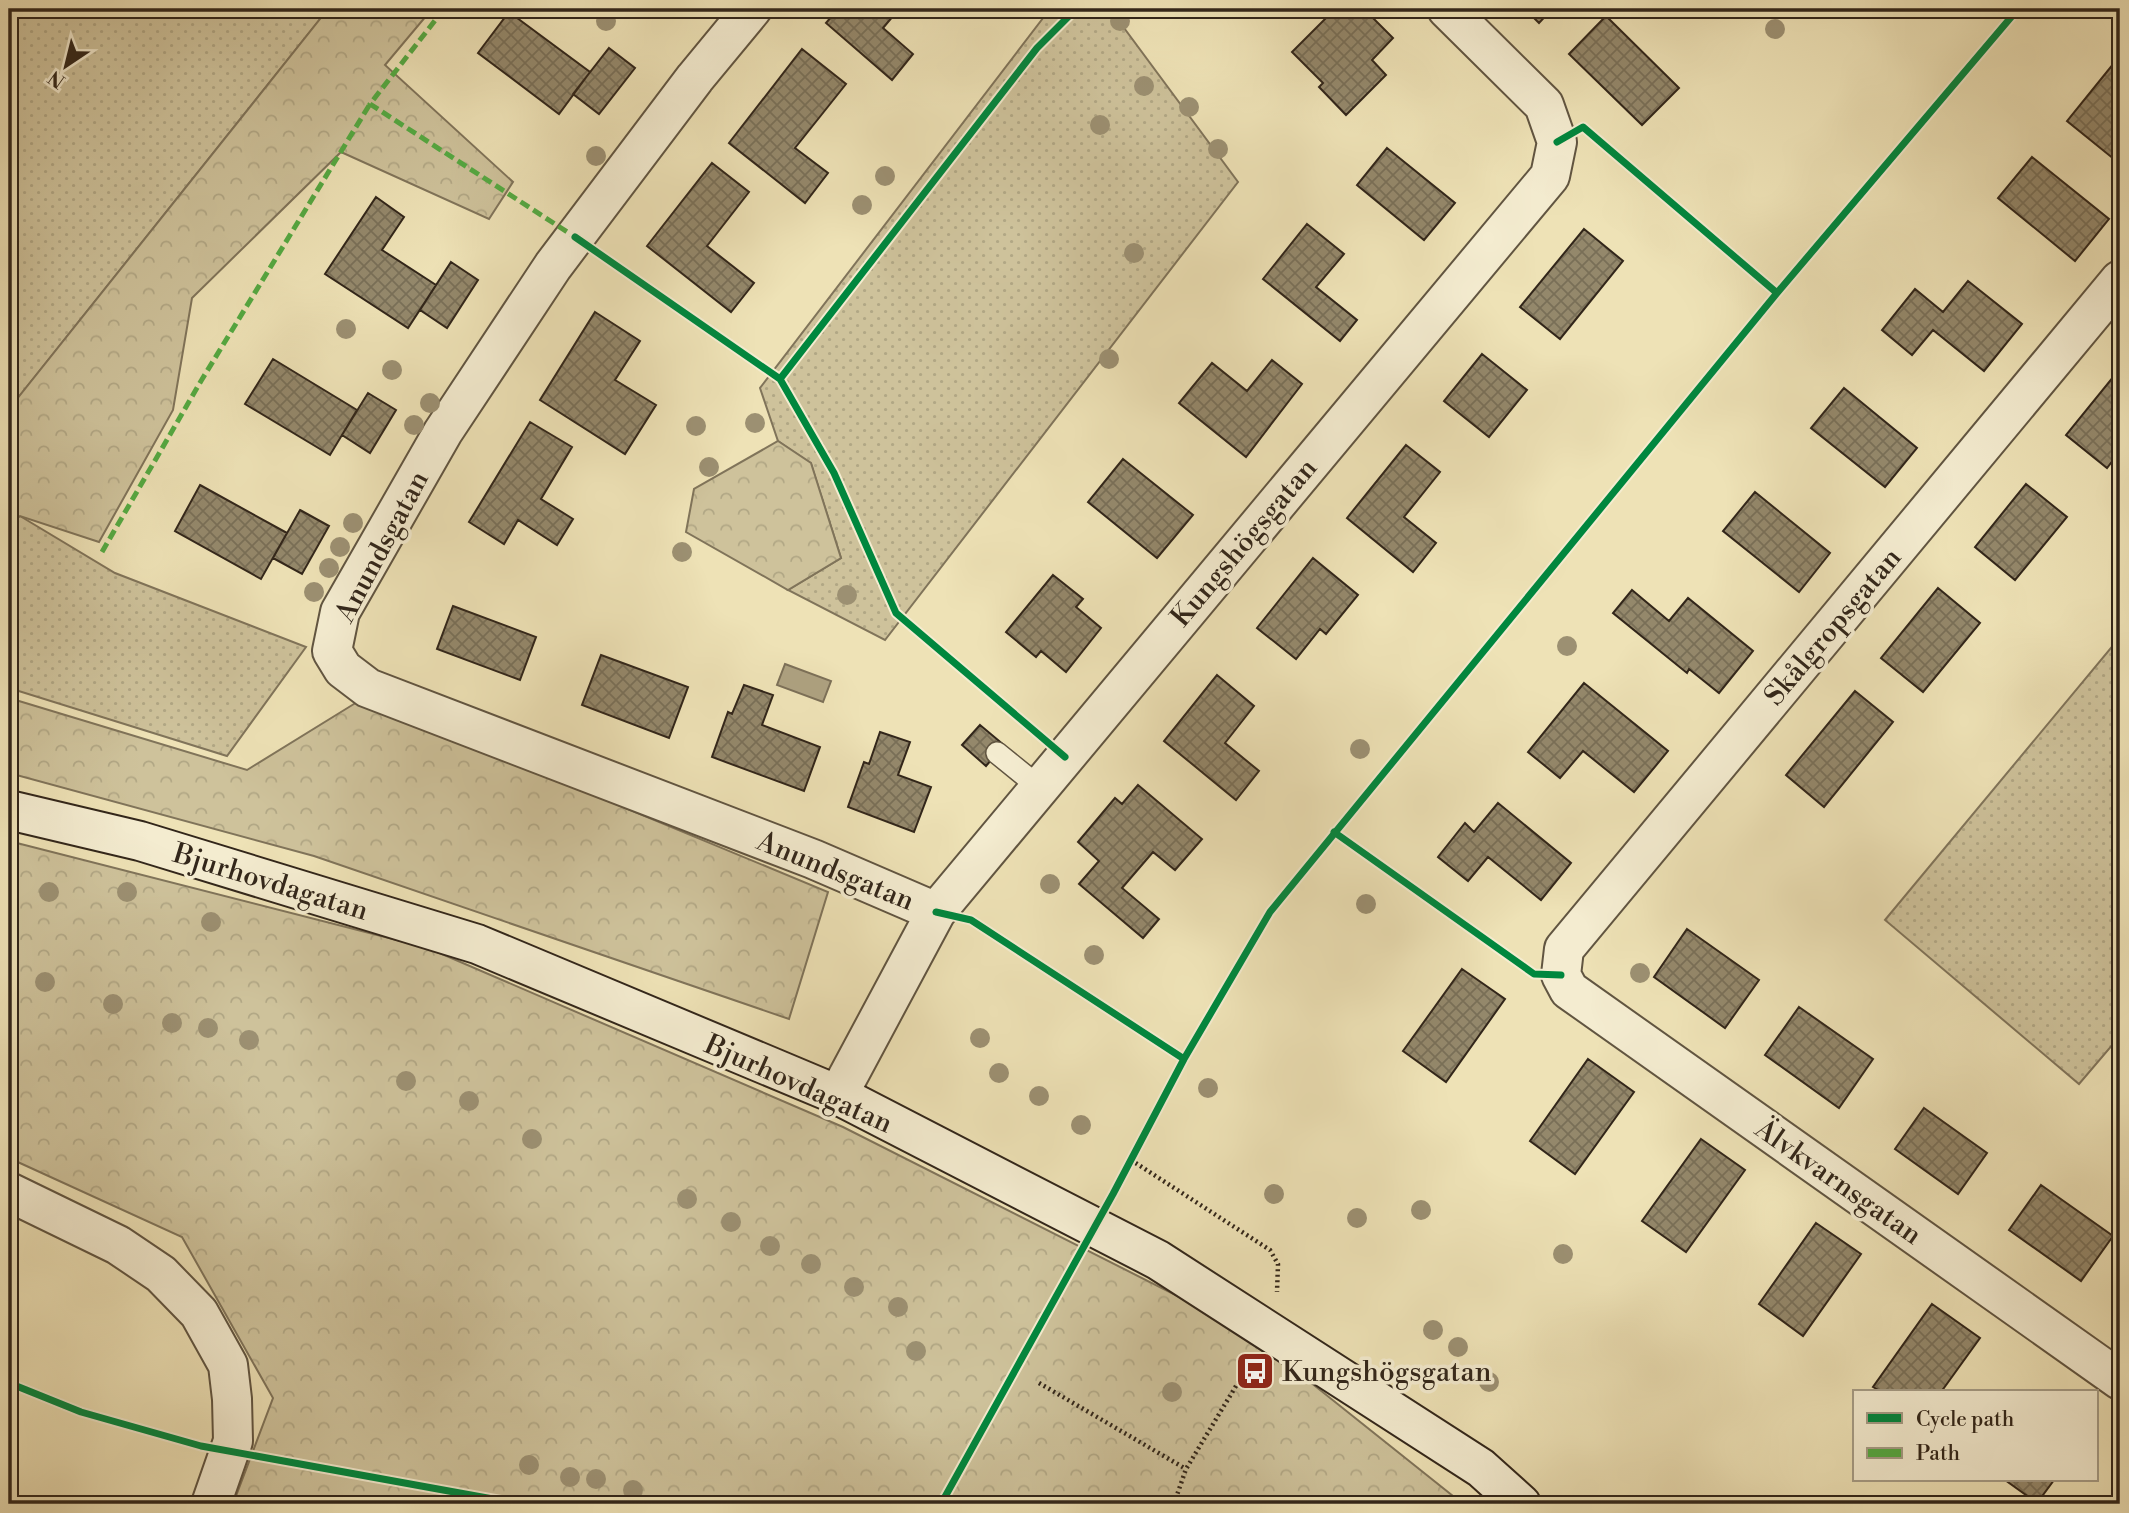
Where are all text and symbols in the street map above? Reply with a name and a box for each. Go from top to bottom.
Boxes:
north arrow [32,32,102,102]
text: N [44,65,70,93]
street label: Kungshögsgatan [1163,451,1325,634]
street label: Anundsgatan [327,465,437,629]
street label: Skålgropsgatan [1757,541,1909,713]
street label: Anundsgatan [751,824,920,919]
street label: Bjurhovdagatan [168,836,372,929]
street label: Bjurhovdagatan [698,1027,898,1142]
street label: Älvkvarnsgatan [1747,1110,1929,1253]
bus stop icon: Kungshögsgatan [1234,1350,1276,1392]
place label: Kungshögsgatan [1282,1355,1492,1390]
legend [1853,1390,2098,1482]
text: Cycle path [1916,1407,2015,1433]
text: Path [1916,1441,1961,1467]

